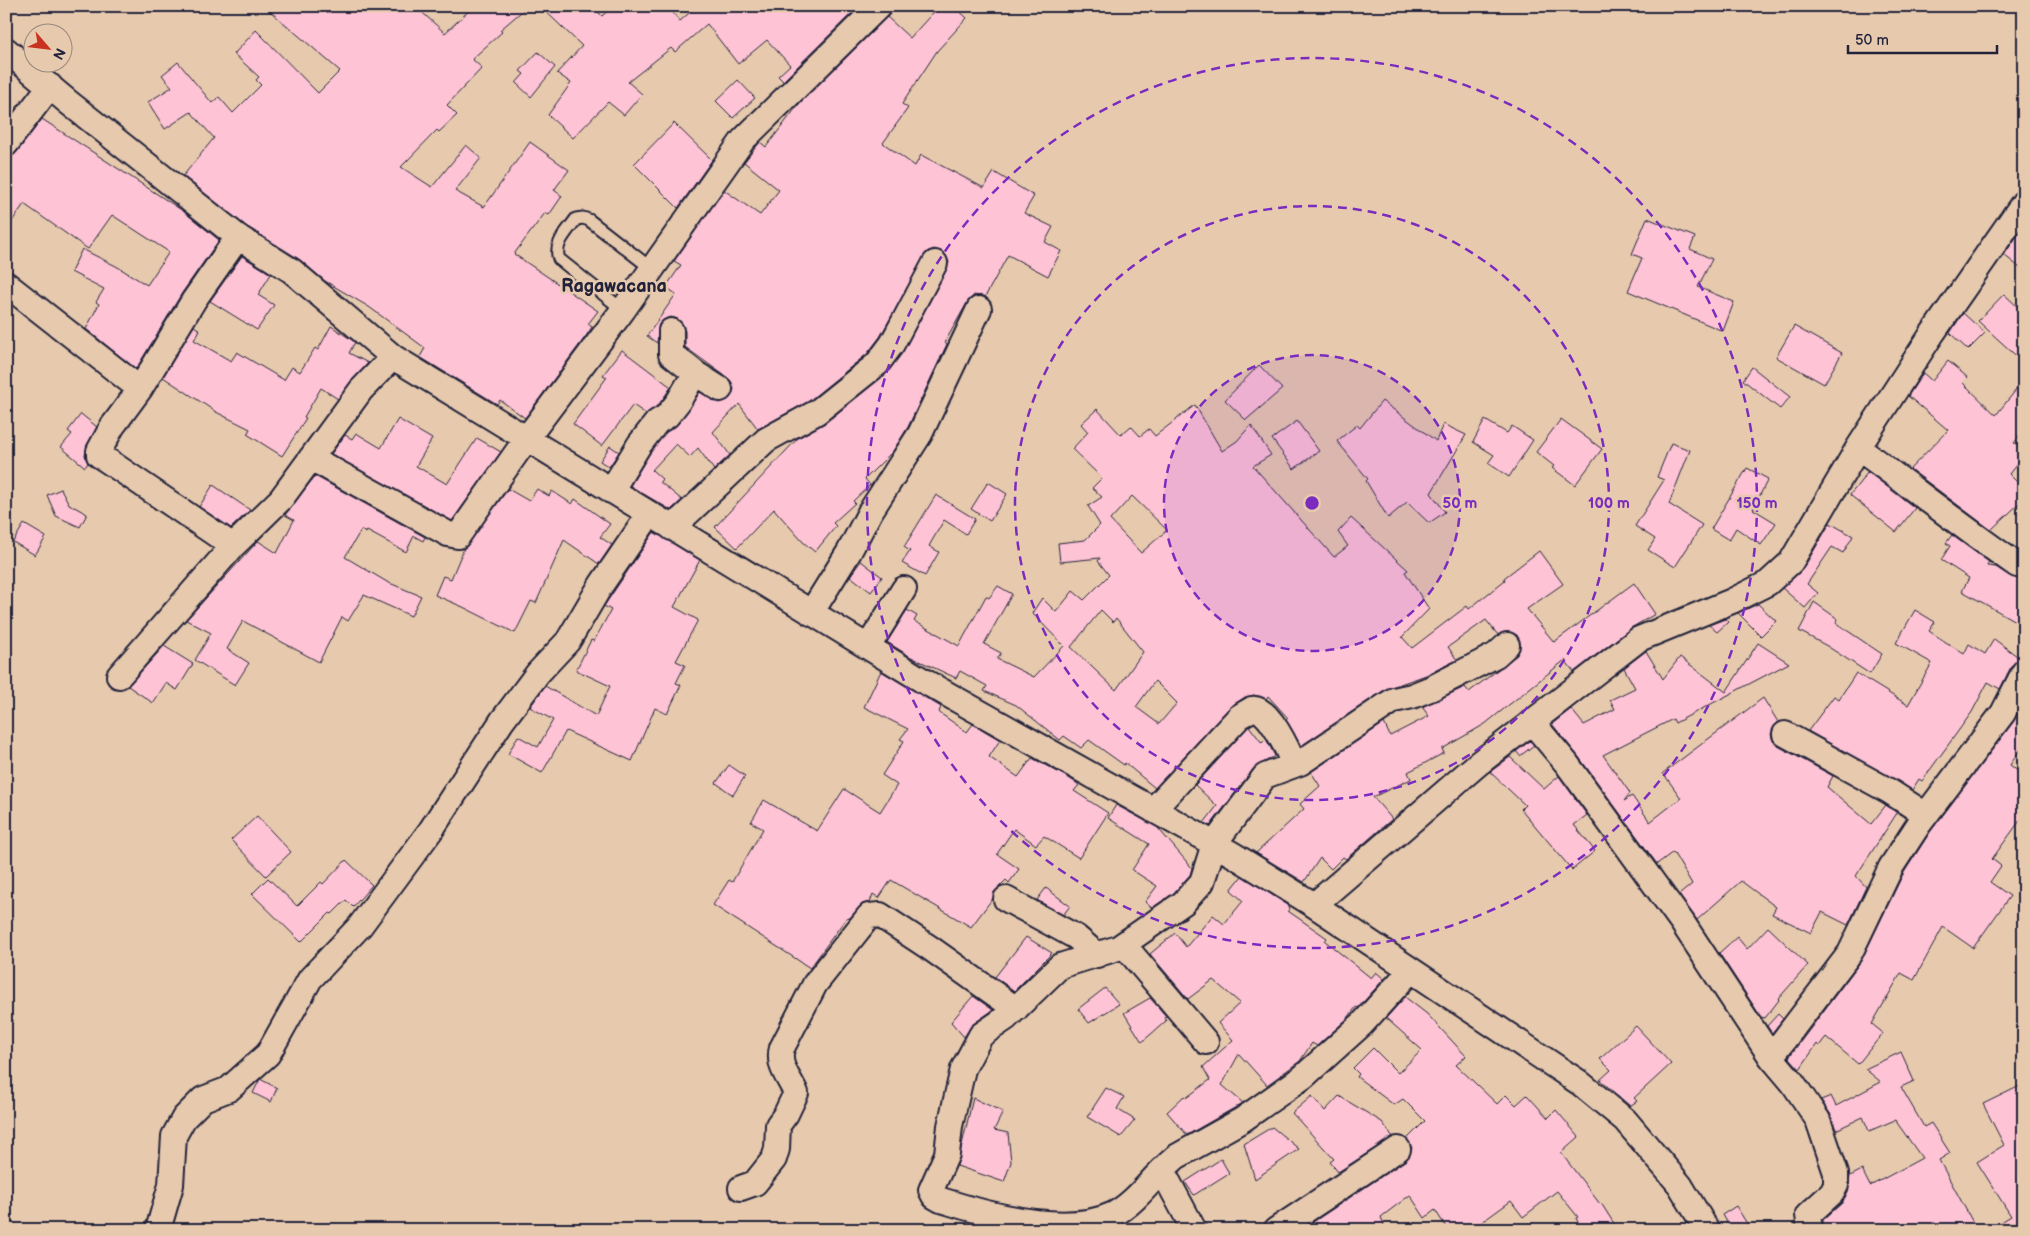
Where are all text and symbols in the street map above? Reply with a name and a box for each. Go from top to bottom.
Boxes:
north arrow [22,22,72,72]
scale bar [1848,22,1996,54]
text: 50 m [1855,31,1889,50]
text: N [49,45,69,63]
district label: Ragawacana [561,276,667,297]
centre of rings [1303,494,1321,512]
text: 50 m [1443,494,1478,513]
text: 100 m [1588,494,1630,513]
text: 150 m [1736,494,1778,513]

